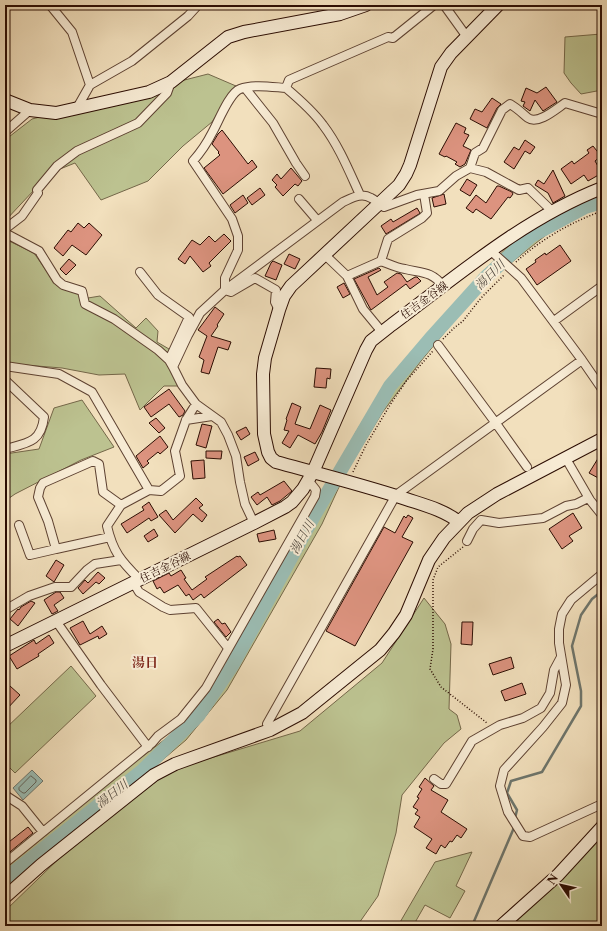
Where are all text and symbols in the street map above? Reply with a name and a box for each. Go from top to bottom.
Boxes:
water label: 湯日川 [472,255,509,293]
street label: 住吉金谷線 [398,278,450,322]
water label: 湯日川 [286,516,318,556]
street label: 住吉金谷線 [137,549,193,585]
district label: 湯日 [132,654,158,670]
water label: 湯日川 [93,775,132,811]
north arrow [541,865,581,905]
text: N [544,871,561,887]

